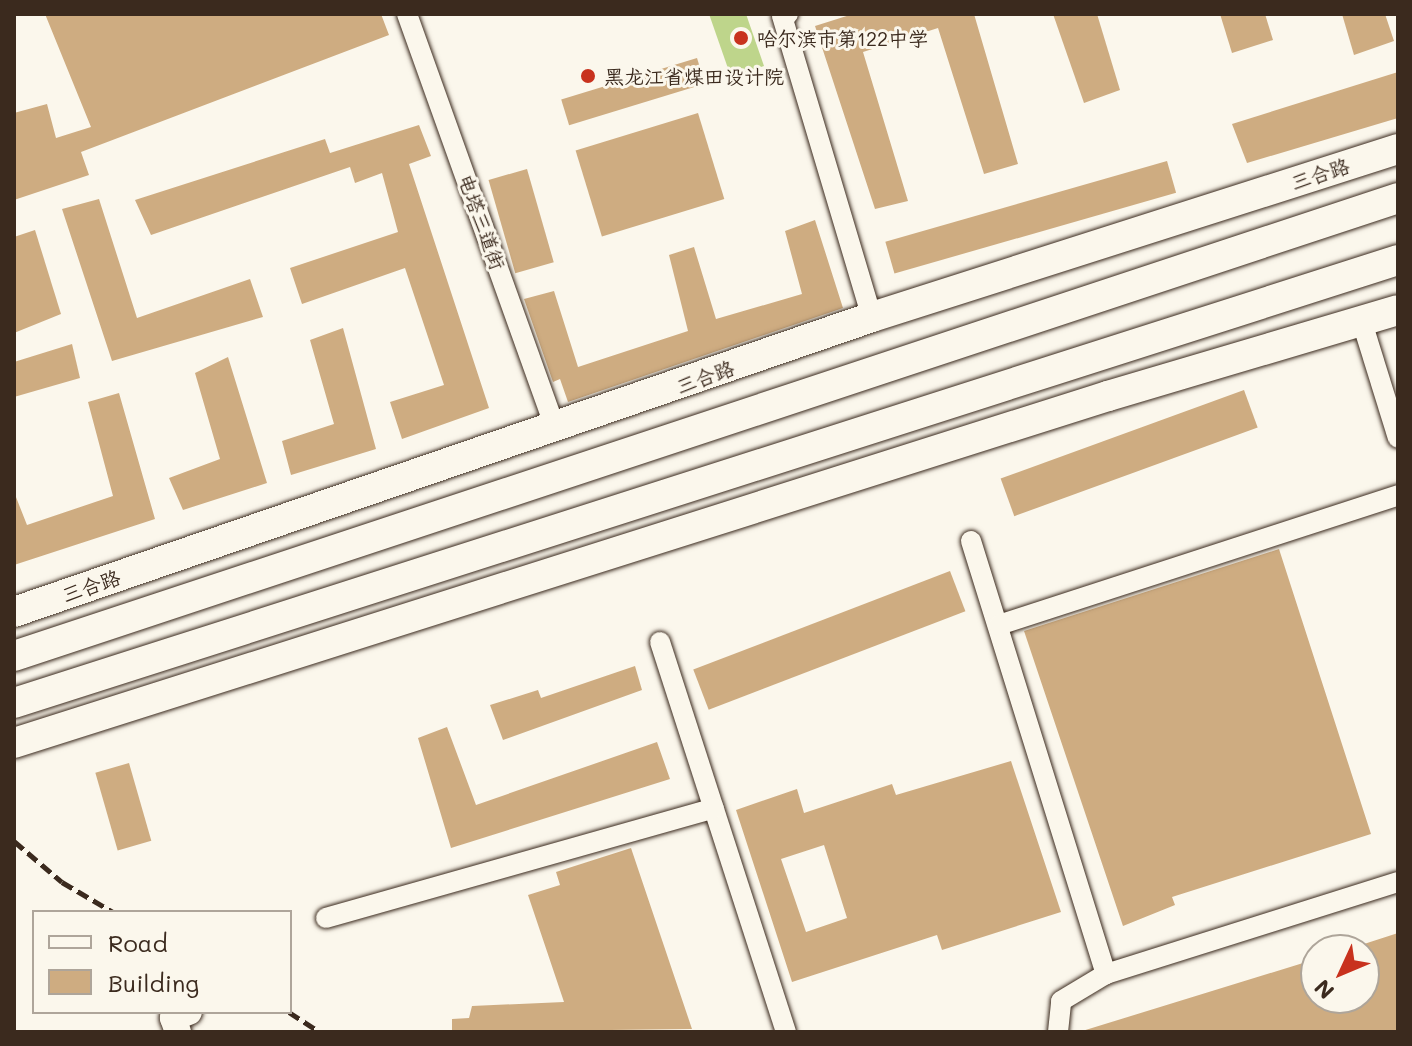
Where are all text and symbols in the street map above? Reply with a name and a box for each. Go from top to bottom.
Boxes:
place label: 哈尔滨市第122中学 [757,26,928,50]
marker: 哈尔滨市第122中学 [732,29,750,47]
place label: 黑龙江省煤田设计院 [604,64,784,88]
marker: 黑龙江省煤田设计院 [579,67,597,85]
street label: 三合路 [1288,153,1352,195]
street label: 电塔三道街 [454,171,510,273]
street label: 三合路 [673,355,737,399]
street label: 三合路 [59,565,123,607]
legend [32,910,292,1014]
text: Road [108,927,168,958]
north arrow [1300,934,1380,1014]
text: Building [108,967,199,998]
text: N [1308,974,1340,1006]

